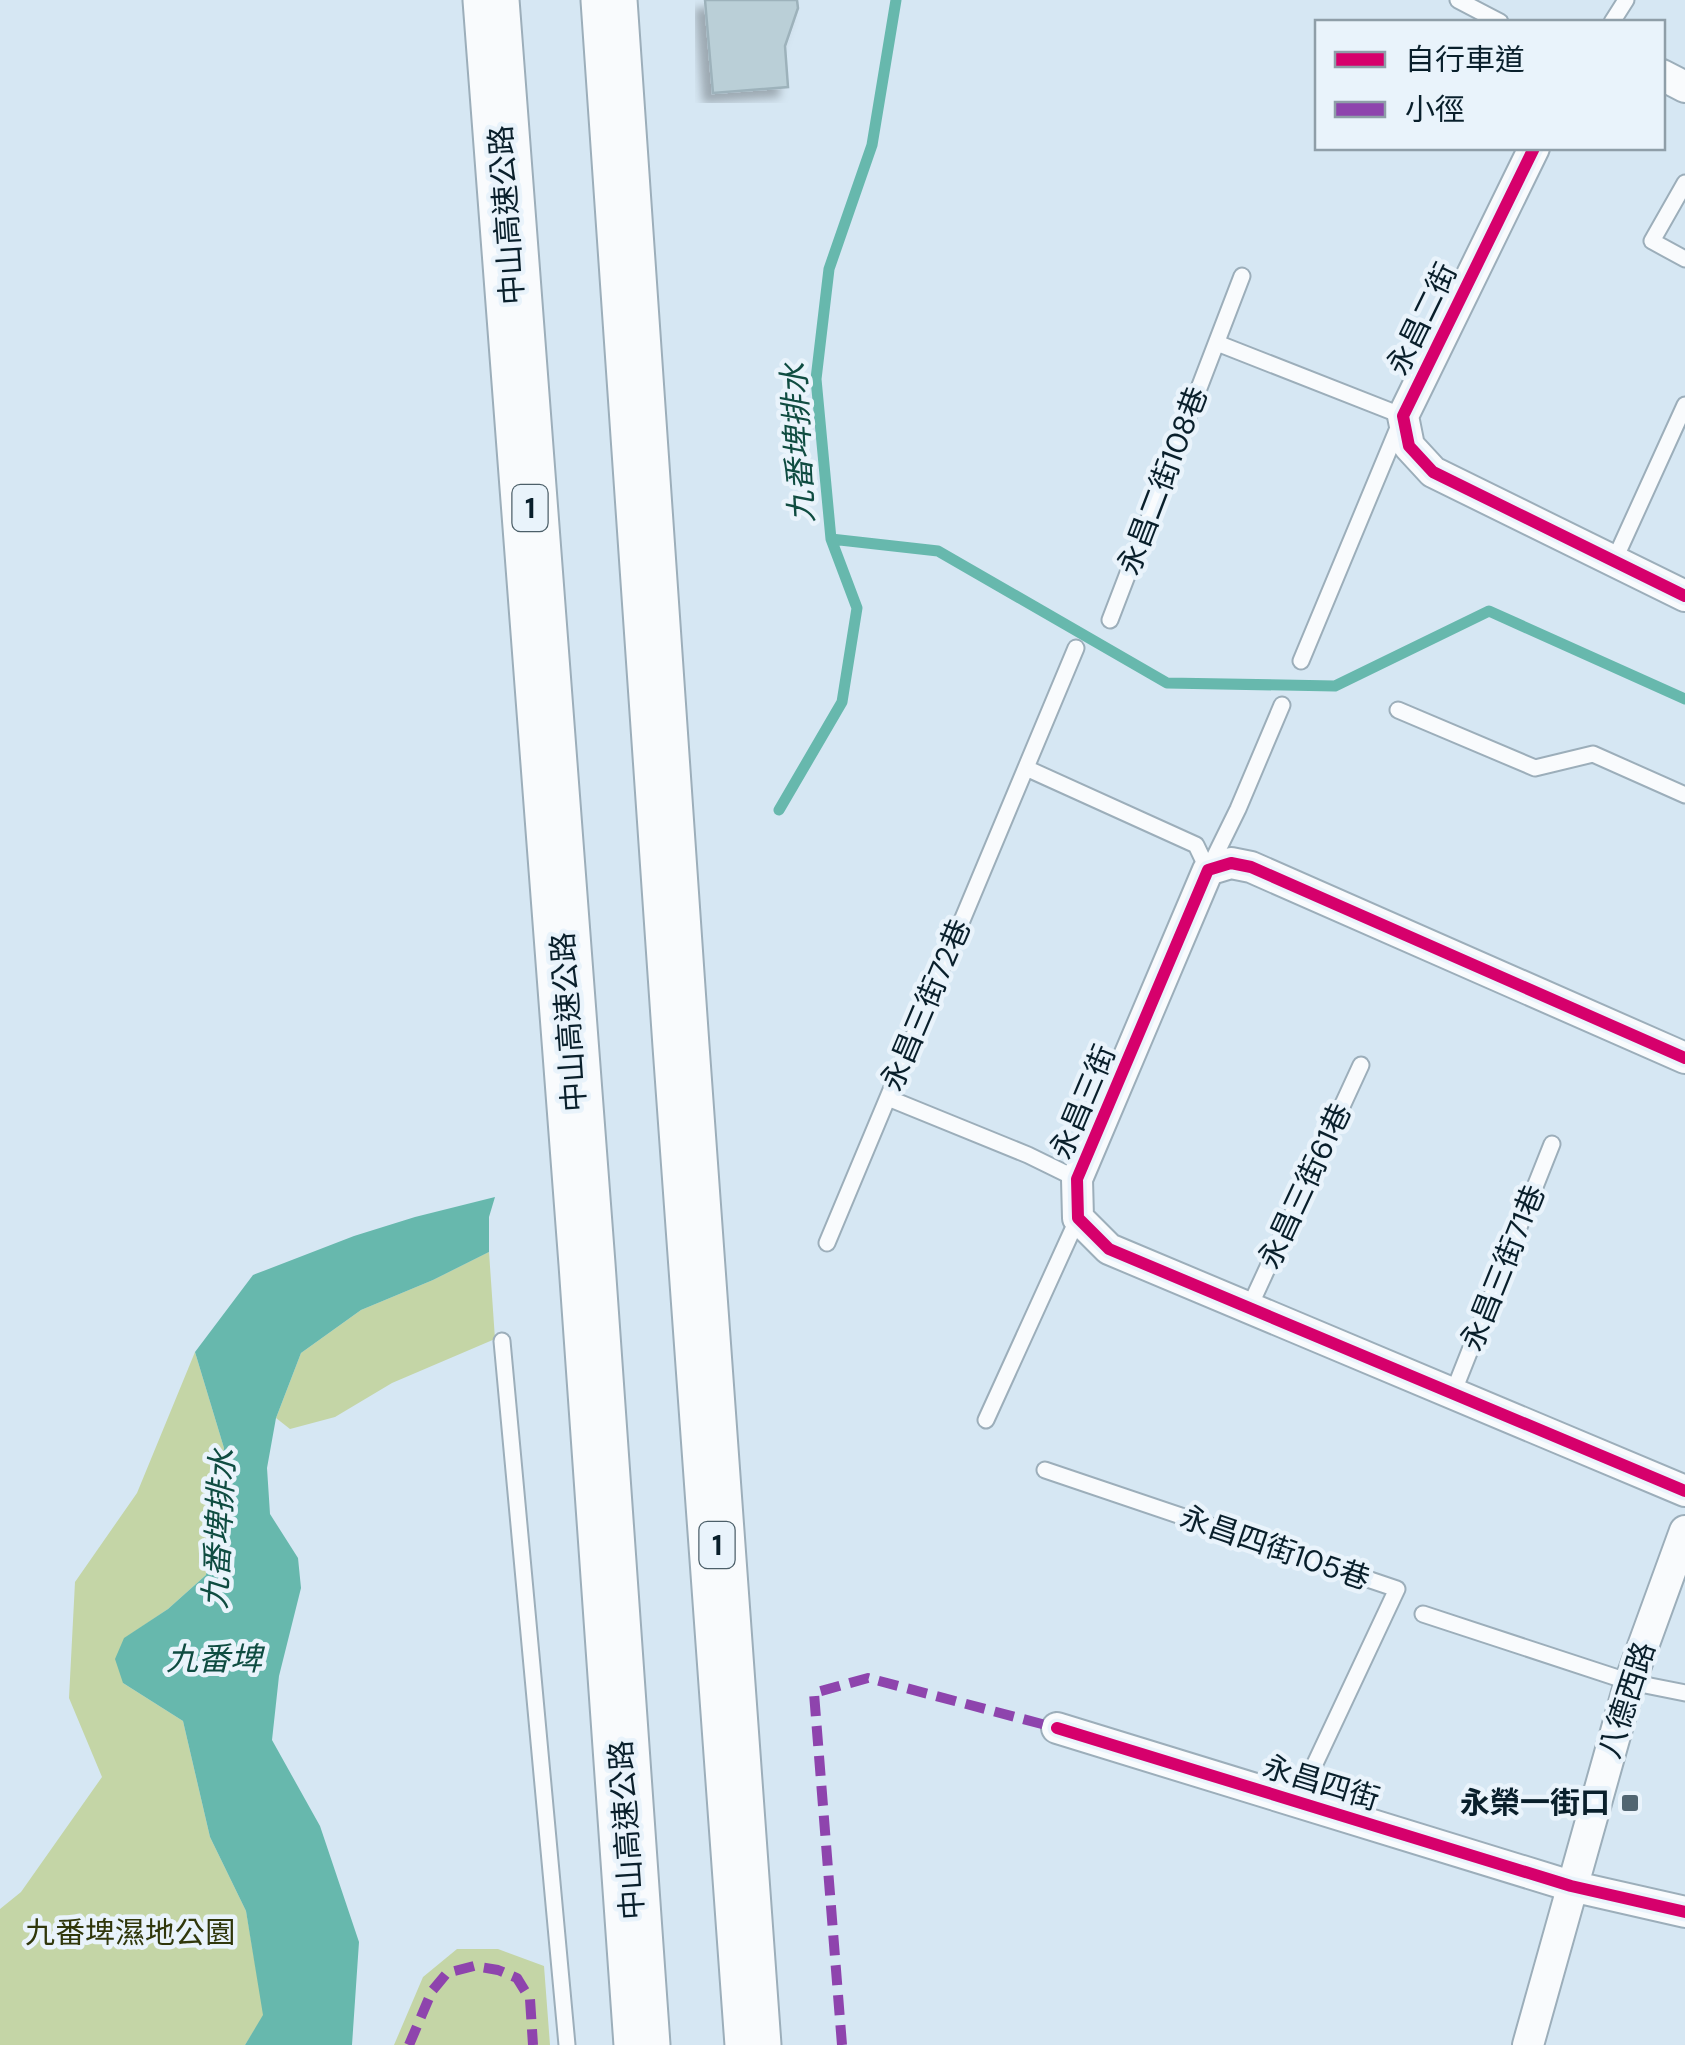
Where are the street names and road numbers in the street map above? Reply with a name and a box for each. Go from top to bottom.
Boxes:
street label: 中山高速公路 [481,124,532,306]
street label: 永昌二街 [1378,256,1465,381]
street label: 永昌二街108巷 [1109,381,1216,580]
road number: 1 [512,485,548,531]
street label: 永昌三街72巷 [872,913,979,1096]
street label: 中山高速公路 [543,931,594,1113]
street label: 永昌三街 [1041,1039,1124,1165]
street label: 永昌三街61巷 [1249,1097,1360,1275]
street label: 永昌三街71巷 [1452,1179,1553,1356]
street label: 永昌四街105巷 [1175,1497,1375,1598]
road number: 1 [700,1522,734,1568]
street label: 八德西路 [1589,1637,1664,1763]
street label: 中山高速公路 [601,1739,652,1921]
street label: 永昌四街 [1258,1746,1384,1819]

